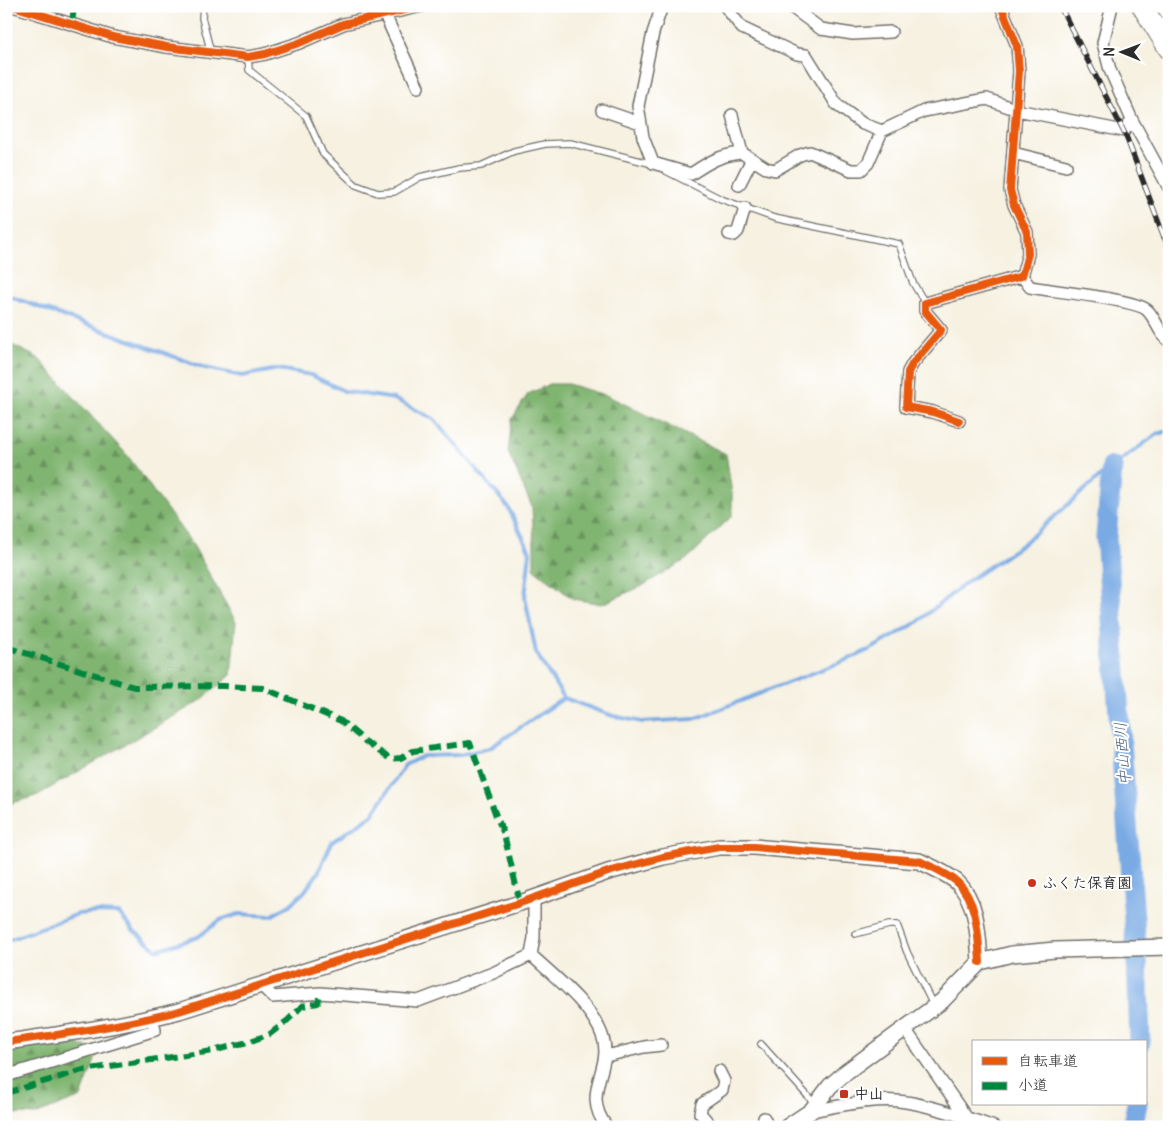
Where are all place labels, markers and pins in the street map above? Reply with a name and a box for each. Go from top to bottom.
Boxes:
place label: ふくた保育園 [1042,873,1132,892]
marker: ふくた保育園 [1026,877,1038,889]
place label: 中山 [854,1084,884,1103]
marker: 中山 [838,1088,850,1100]

